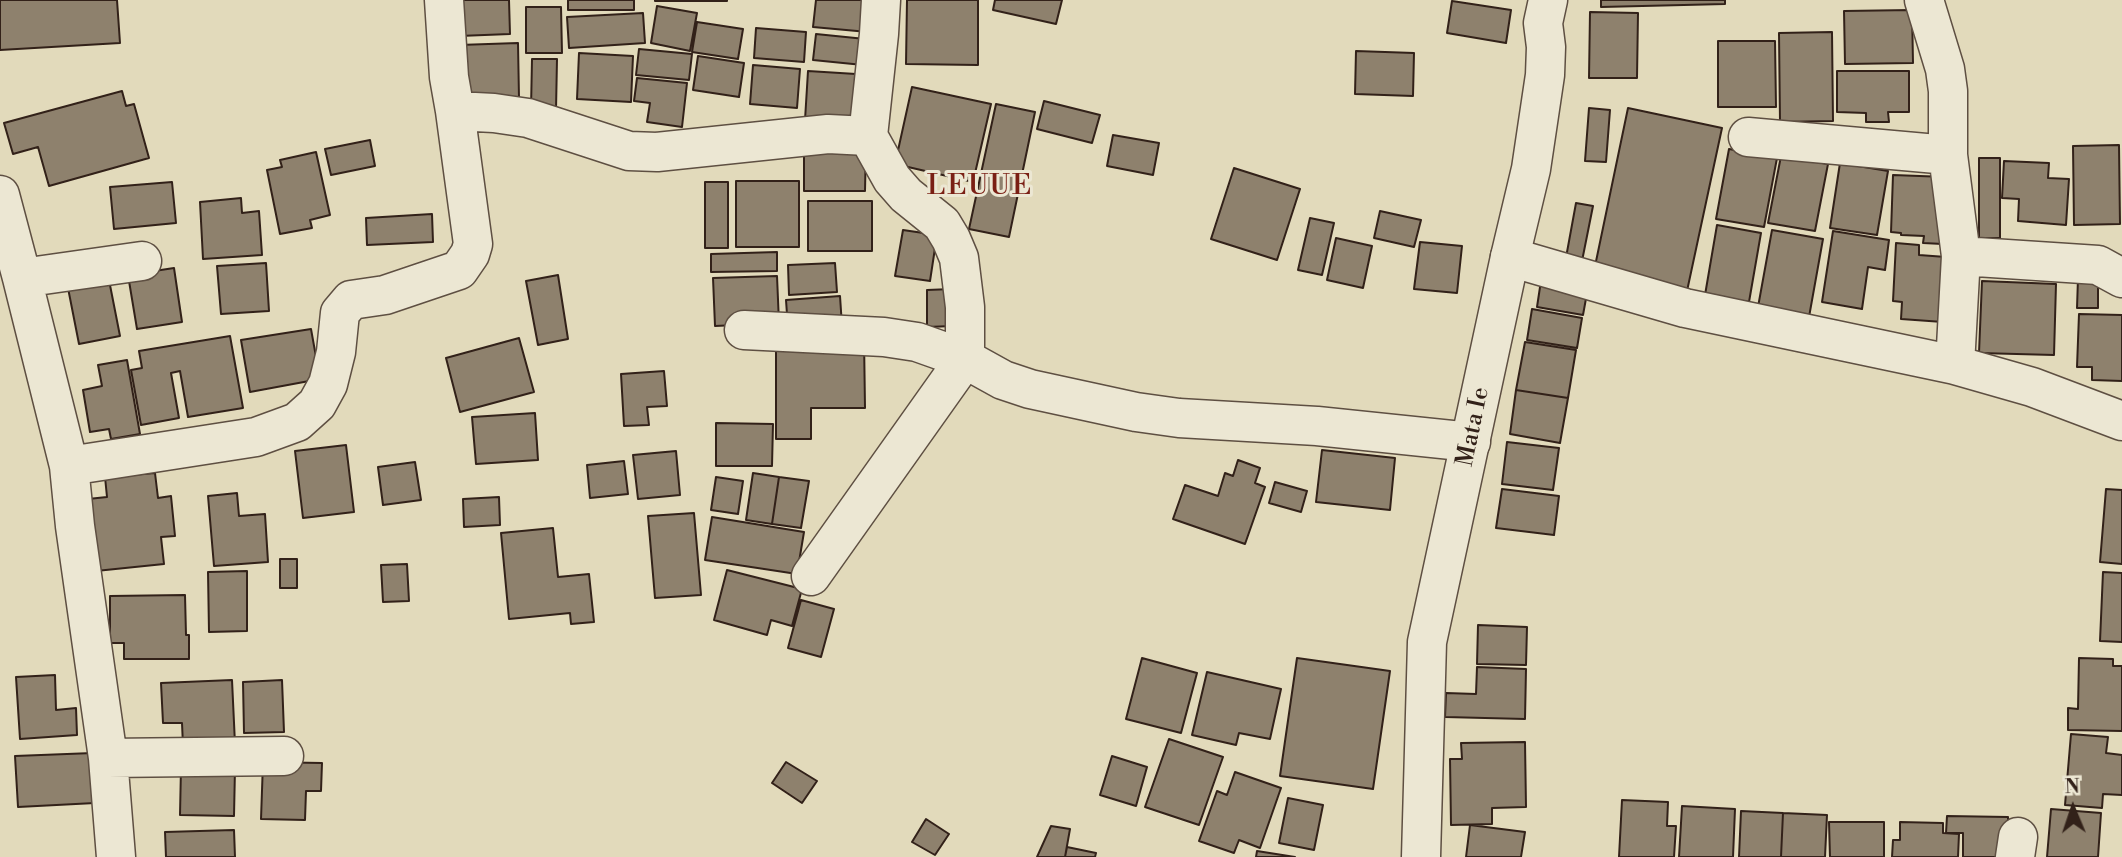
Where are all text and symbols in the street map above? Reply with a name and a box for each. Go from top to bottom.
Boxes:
district label: LEUUE [927,170,1033,204]
street label: Mata Ie [1452,385,1496,469]
north arrow [2038,773,2108,843]
text: N [2064,775,2080,799]

